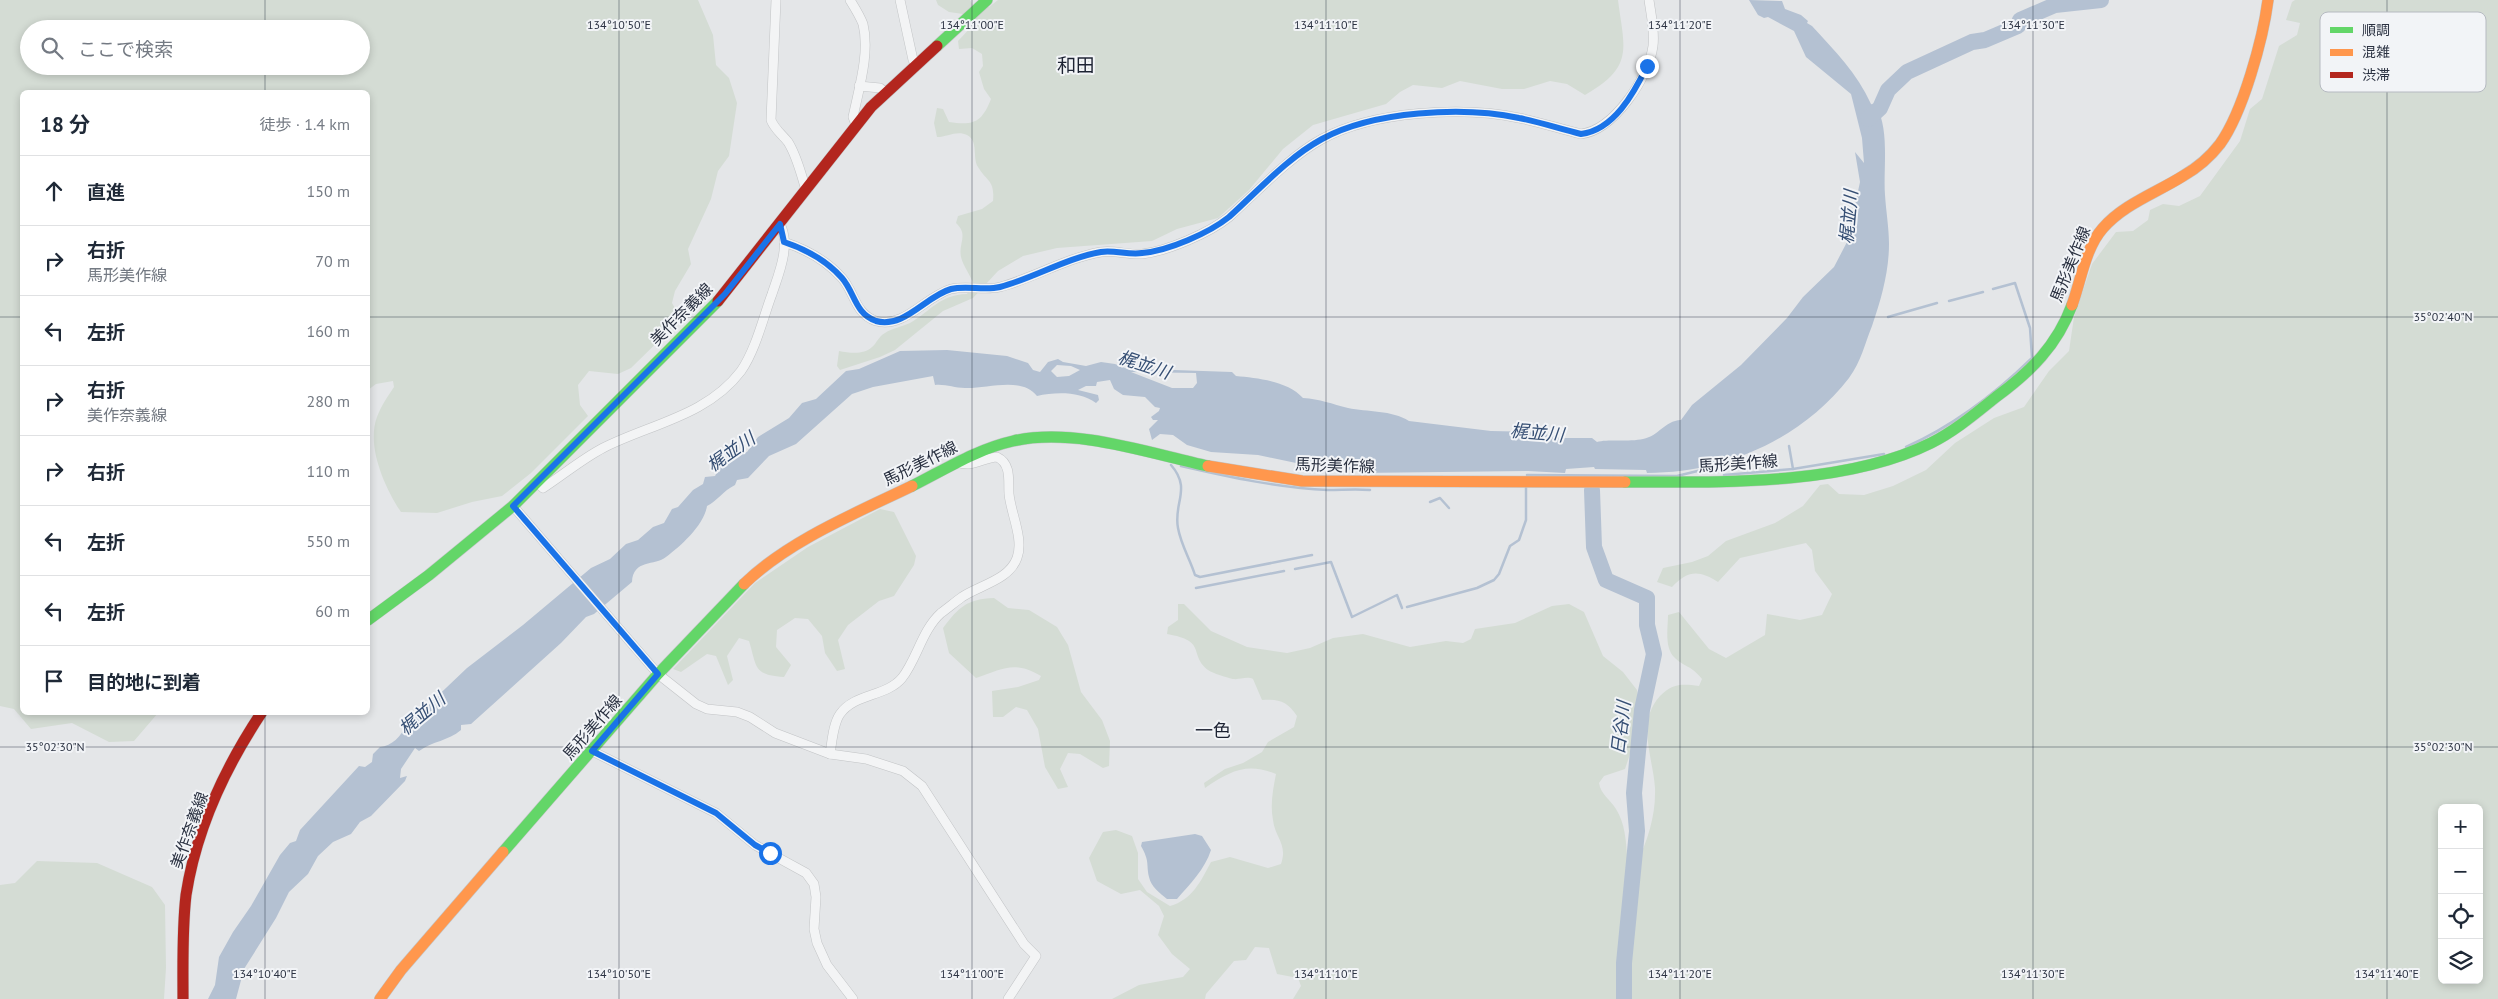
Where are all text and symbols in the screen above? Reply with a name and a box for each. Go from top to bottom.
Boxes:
legend [2320,12,2486,92]
text: 134°10'50"E [587,17,651,32]
text: 134°11'00"E [940,17,1004,32]
text: 134°11'10"E [1294,17,1358,32]
text: 134°11'20"E [1648,17,1712,32]
text: 134°11'30"E [2001,17,2065,32]
search box [20,20,370,75]
text: 順調 [2362,21,2390,39]
icon: search [38,34,66,62]
text: ここで検索 [78,37,173,61]
text: 混雑 [2362,43,2390,61]
district label: 和田 [1057,53,1095,77]
route end [1636,55,1659,78]
text: 渋滞 [2362,66,2390,84]
text: 18 分 [40,111,90,138]
text: 徒歩 · 1.4 km [259,114,350,134]
icon: ahead [40,177,68,205]
text: 直進 [87,180,125,204]
text: 150 m [307,181,350,201]
water label: 梶並川 [1835,187,1862,245]
street label: 馬形美作線 [2046,223,2094,305]
text: 右折 [87,238,125,262]
icon: right [40,247,68,275]
text: 70 m [315,251,350,271]
text: 馬形美作線 [87,265,167,285]
street label: 美作奈義線 [646,279,716,349]
text: 35°02'40"N [2413,309,2473,324]
icon: left [40,317,68,345]
text: 左折 [87,320,125,344]
text: 160 m [307,321,350,341]
water label: 梶並川 [1115,345,1175,384]
text: 右折 [87,378,125,402]
icon: right [40,387,68,415]
text: 280 m [307,391,350,411]
text: 美作奈義線 [87,405,167,425]
water label: 梶並川 [1509,419,1567,446]
water label: 梶並川 [702,426,761,476]
street label: 馬形美作線 [880,436,960,490]
street label: 馬形美作線 [1697,450,1779,476]
street label: 馬形美作線 [1295,454,1375,476]
icon: right [40,457,68,485]
text: 右折 [87,460,125,484]
text: 110 m [307,461,350,481]
icon: left [40,527,68,555]
text: 左折 [87,530,125,554]
text: 550 m [307,531,350,551]
icon: left [40,597,68,625]
text: 左折 [87,600,125,624]
text: 60 m [315,601,350,621]
icon: arrive [40,667,68,695]
text: 目的地に到着 [87,670,201,694]
water label: 梶並川 [394,686,451,740]
street label: 馬形美作線 [558,690,626,764]
water label: 日谷川 [1606,698,1635,756]
district label: 一色 [1195,719,1231,742]
text: 35°02'30"N [25,739,85,754]
text: 35°02'30"N [2413,739,2473,754]
street label: 美作奈義線 [166,789,212,871]
map controls [2438,804,2483,984]
button: + [2438,804,2483,849]
route start [759,842,782,865]
button: − [2438,849,2483,894]
button: locate [2438,894,2483,939]
button: layers [2438,939,2483,984]
text: 134°10'40"E [233,966,297,981]
text: 134°10'50"E [587,966,651,981]
text: 134°11'00"E [940,966,1004,981]
text: 134°11'10"E [1294,966,1358,981]
text: 134°11'20"E [1648,966,1712,981]
text: 134°11'30"E [2001,966,2065,981]
text: 134°11'40"E [2355,966,2419,981]

